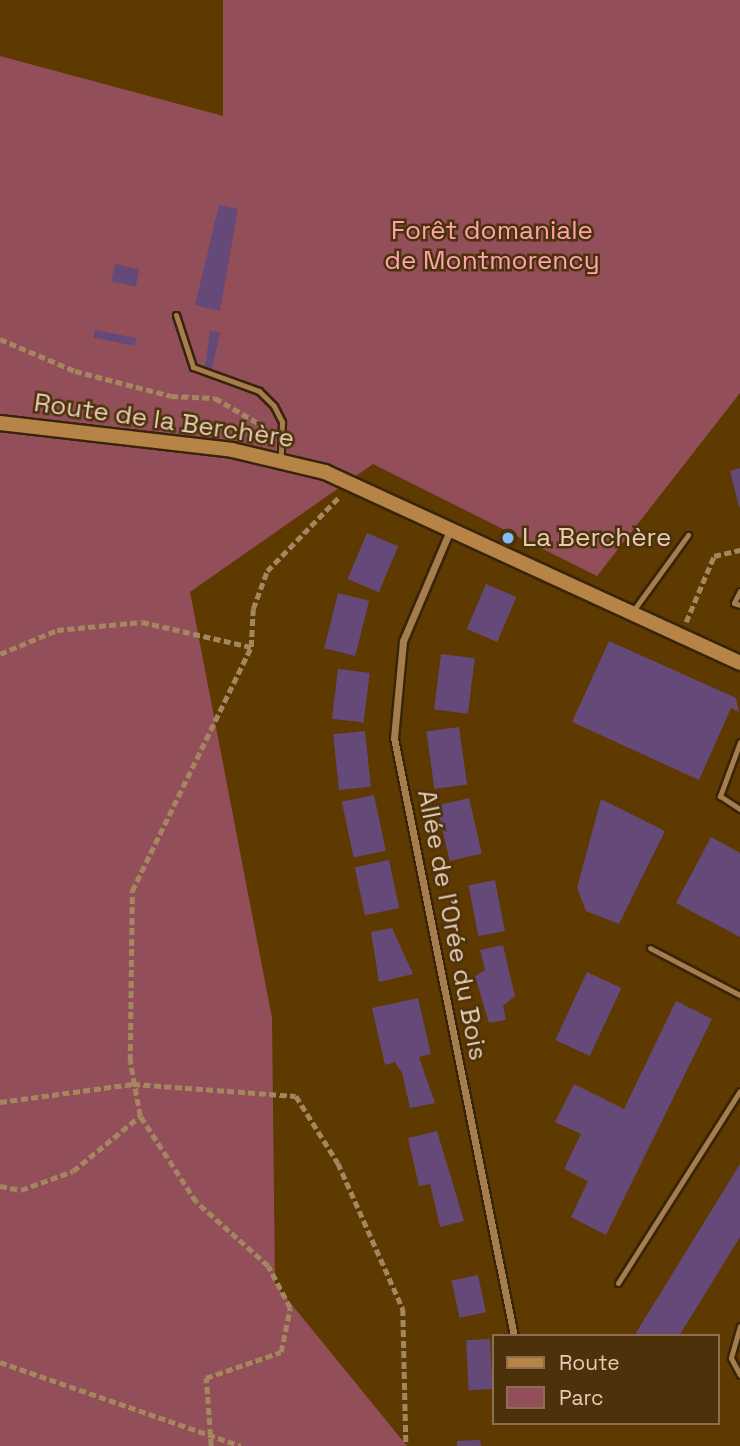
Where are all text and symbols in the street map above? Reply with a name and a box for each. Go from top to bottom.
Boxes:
park label: Forêt domaniale de Montmorency [384,215,600,276]
street label: Route de la Berchère [32,387,296,455]
place label: La Berchère [522,522,671,554]
marker: La Berchère [500,530,516,546]
street label: Allée de l'Orée du Bois [410,787,494,1063]
legend [491,1334,719,1425]
text: Route [559,1349,620,1376]
text: Parc [559,1384,604,1411]

